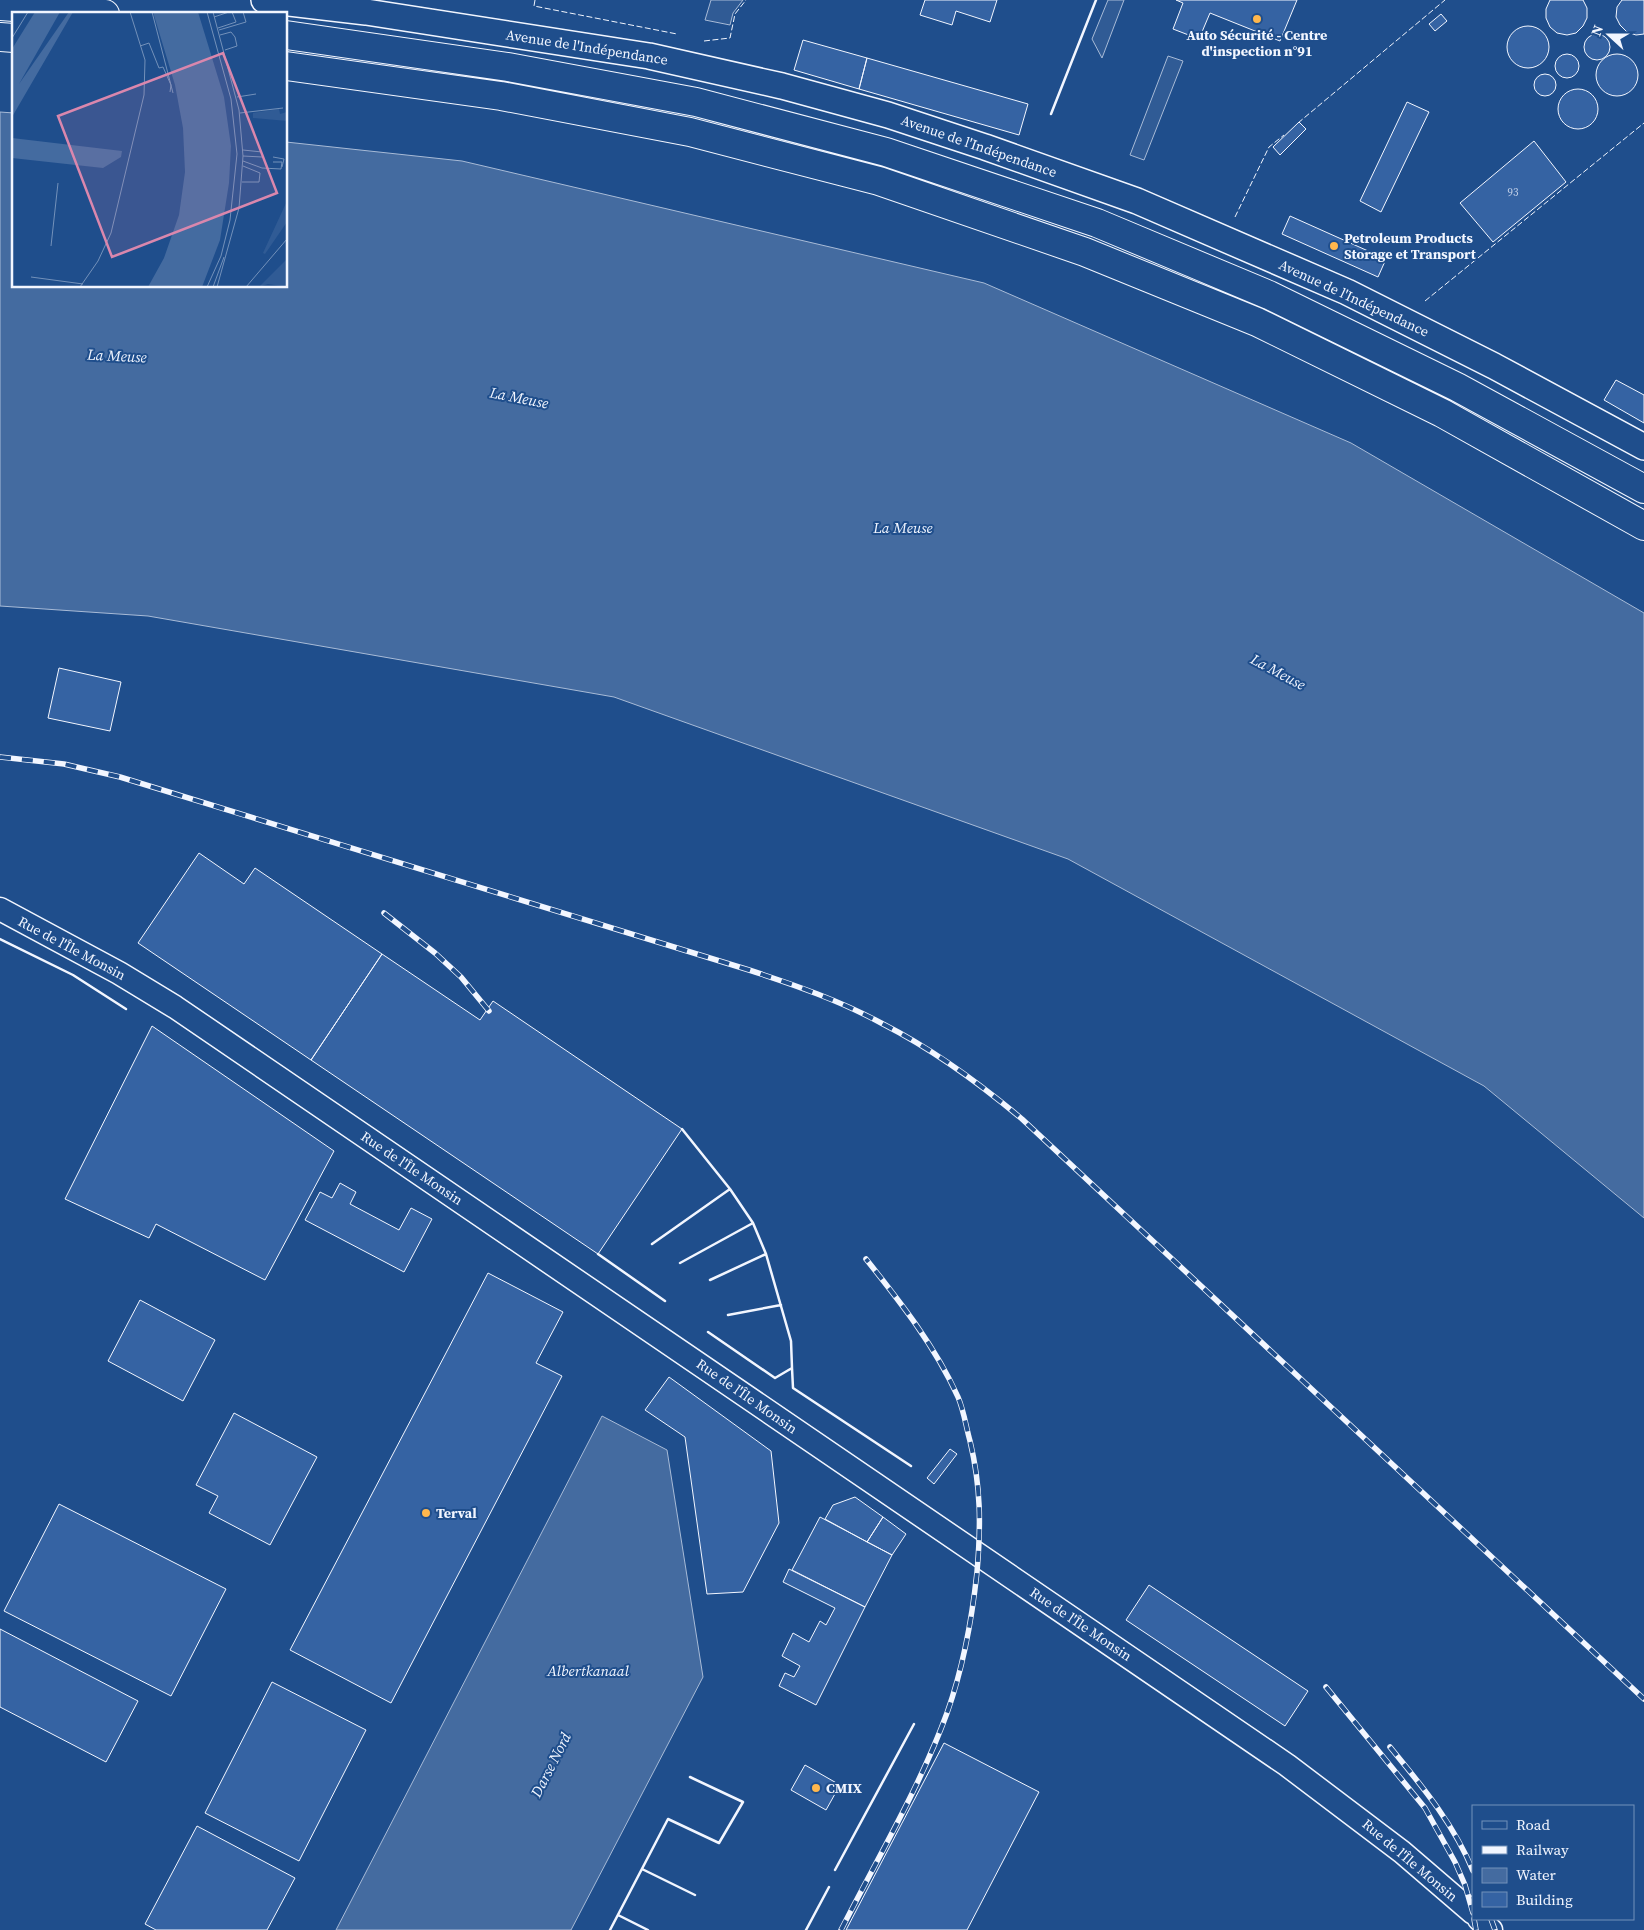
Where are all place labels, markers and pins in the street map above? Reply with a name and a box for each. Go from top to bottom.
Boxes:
marker: Auto Sécurité - Centre d'inspection n°91 [1251,13,1263,25]
place label: Auto Sécurité - Centre d'inspection n°91 [1187,25,1327,61]
place label: Petroleum Products Storage et Transport [1344,228,1477,264]
marker: Petroleum Products Storage et Transport [1328,240,1340,252]
place label: Terval [436,1503,477,1523]
marker: Terval [420,1507,432,1519]
place label: CMIX [826,1778,863,1798]
marker: CMIX [810,1782,822,1794]

